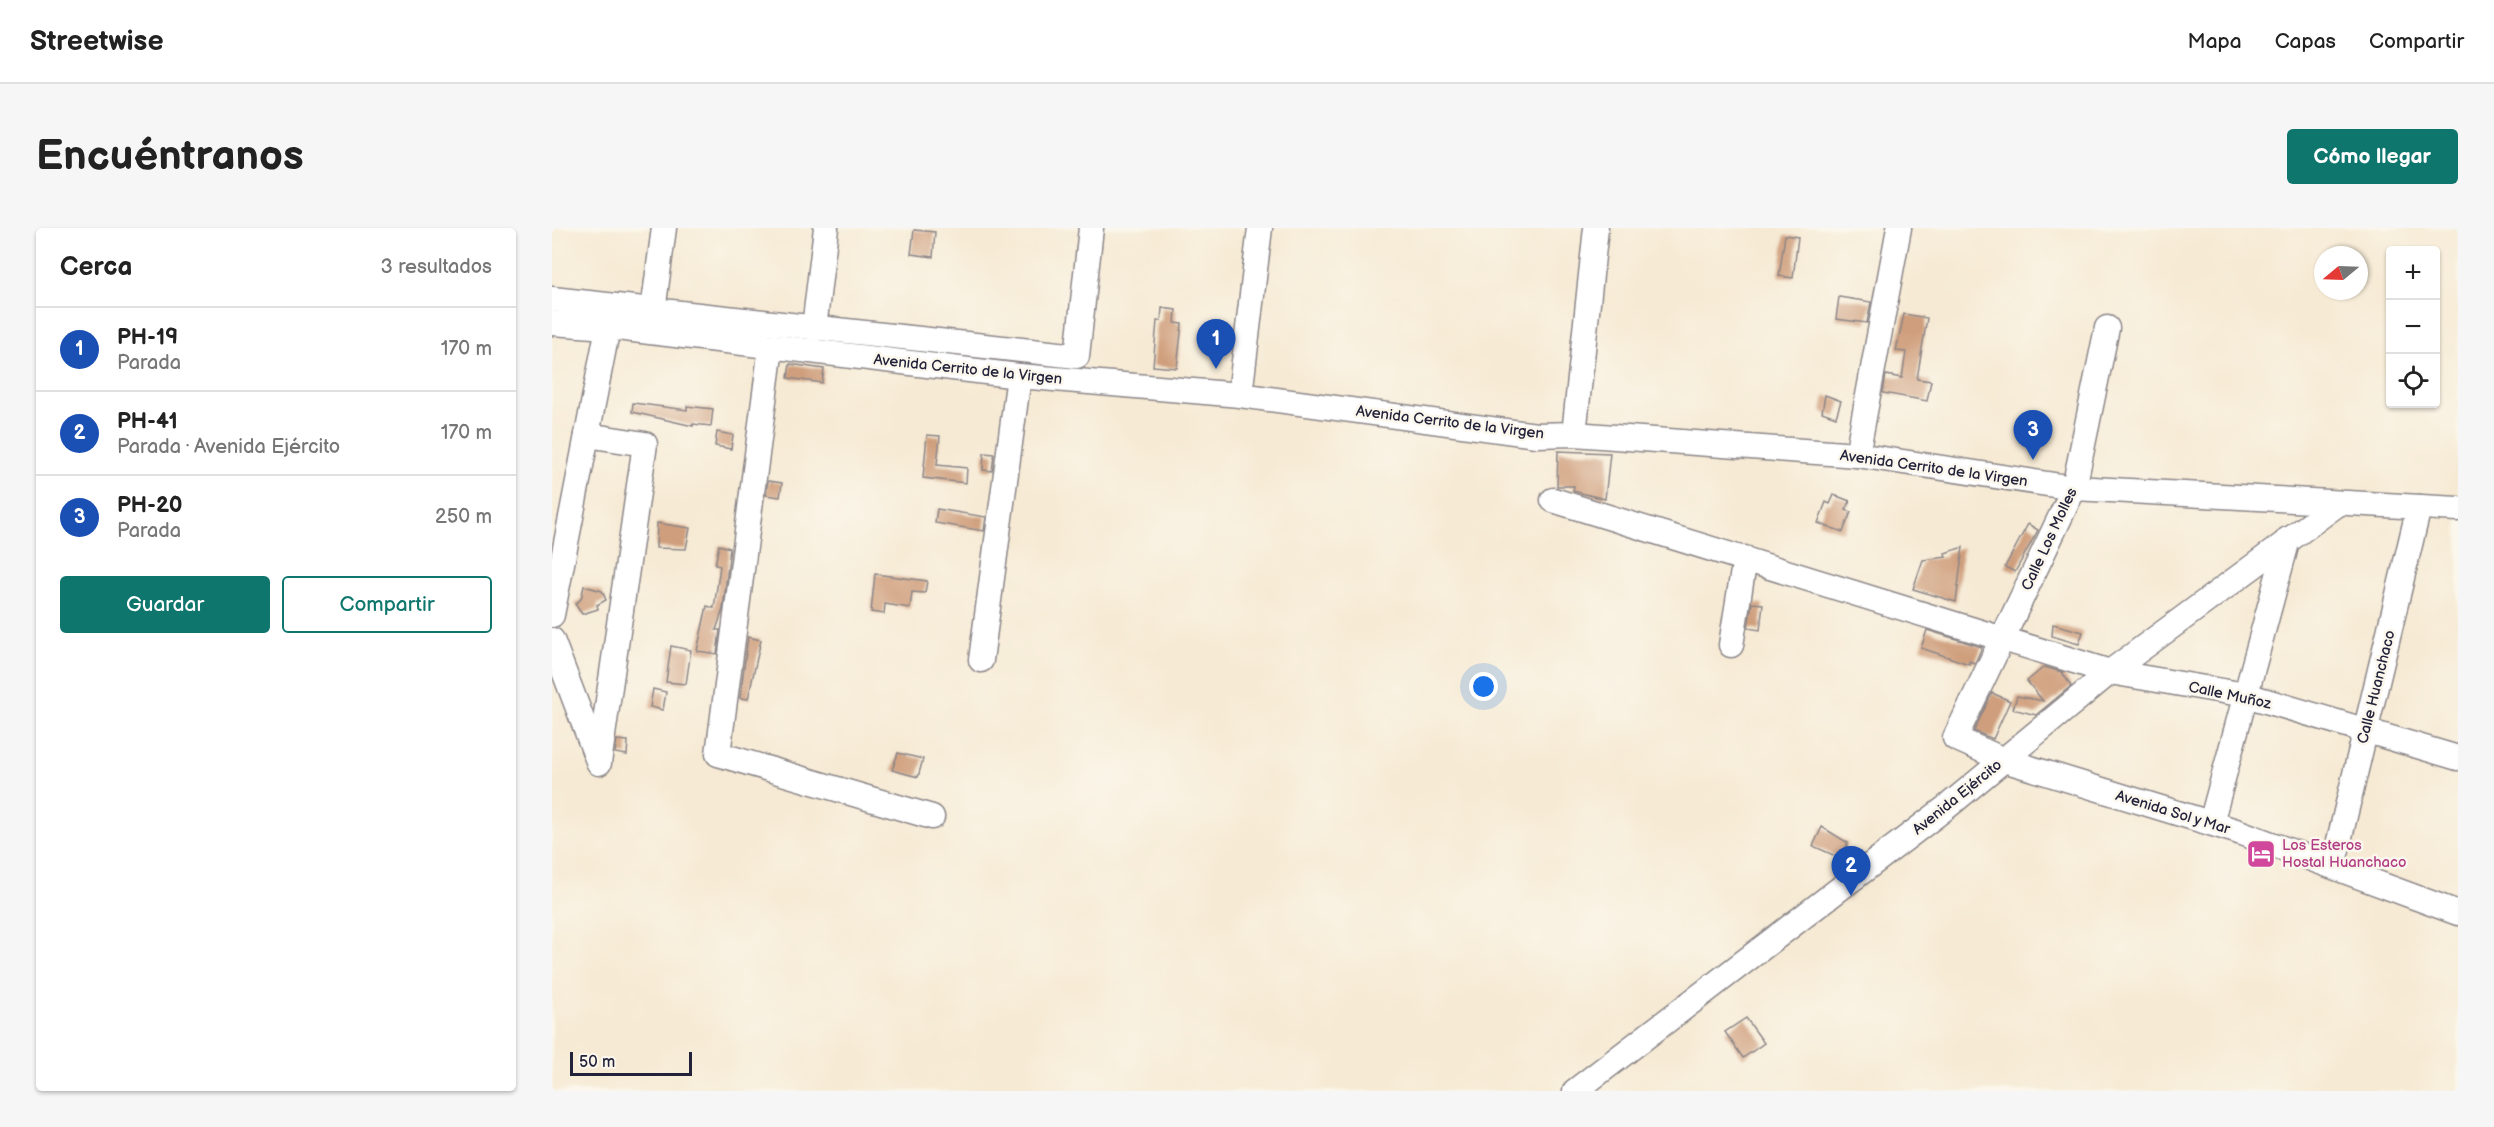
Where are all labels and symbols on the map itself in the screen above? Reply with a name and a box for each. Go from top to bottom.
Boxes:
north arrow [2314,246,2368,300]
pin: 1 [1196,320,1236,369]
street label: Avenida Cerrito de la Virgen [873,350,1063,389]
street label: Avenida Cerrito de la Virgen [1355,402,1545,443]
pin: 3 [2014,410,2052,460]
street label: Avenida Cerrito de la Virgen [1839,446,2029,491]
street label: Calle Los Molles [2017,484,2082,594]
street label: Calle Huanchaco [2353,628,2400,746]
your location [1469,672,1498,701]
street label: Calle Muñoz [2187,677,2274,714]
street label: Avenida Ejército [1909,756,2006,839]
street label: Avenida Sol y Mar [2113,786,2233,839]
place label: Los Esteros Hostal Huanchaco [2282,836,2407,872]
hotel icon: Los Esteros Hostal Huanchaco [2245,838,2277,870]
pin: 2 [1832,846,1870,896]
scale bar [570,1049,692,1076]

